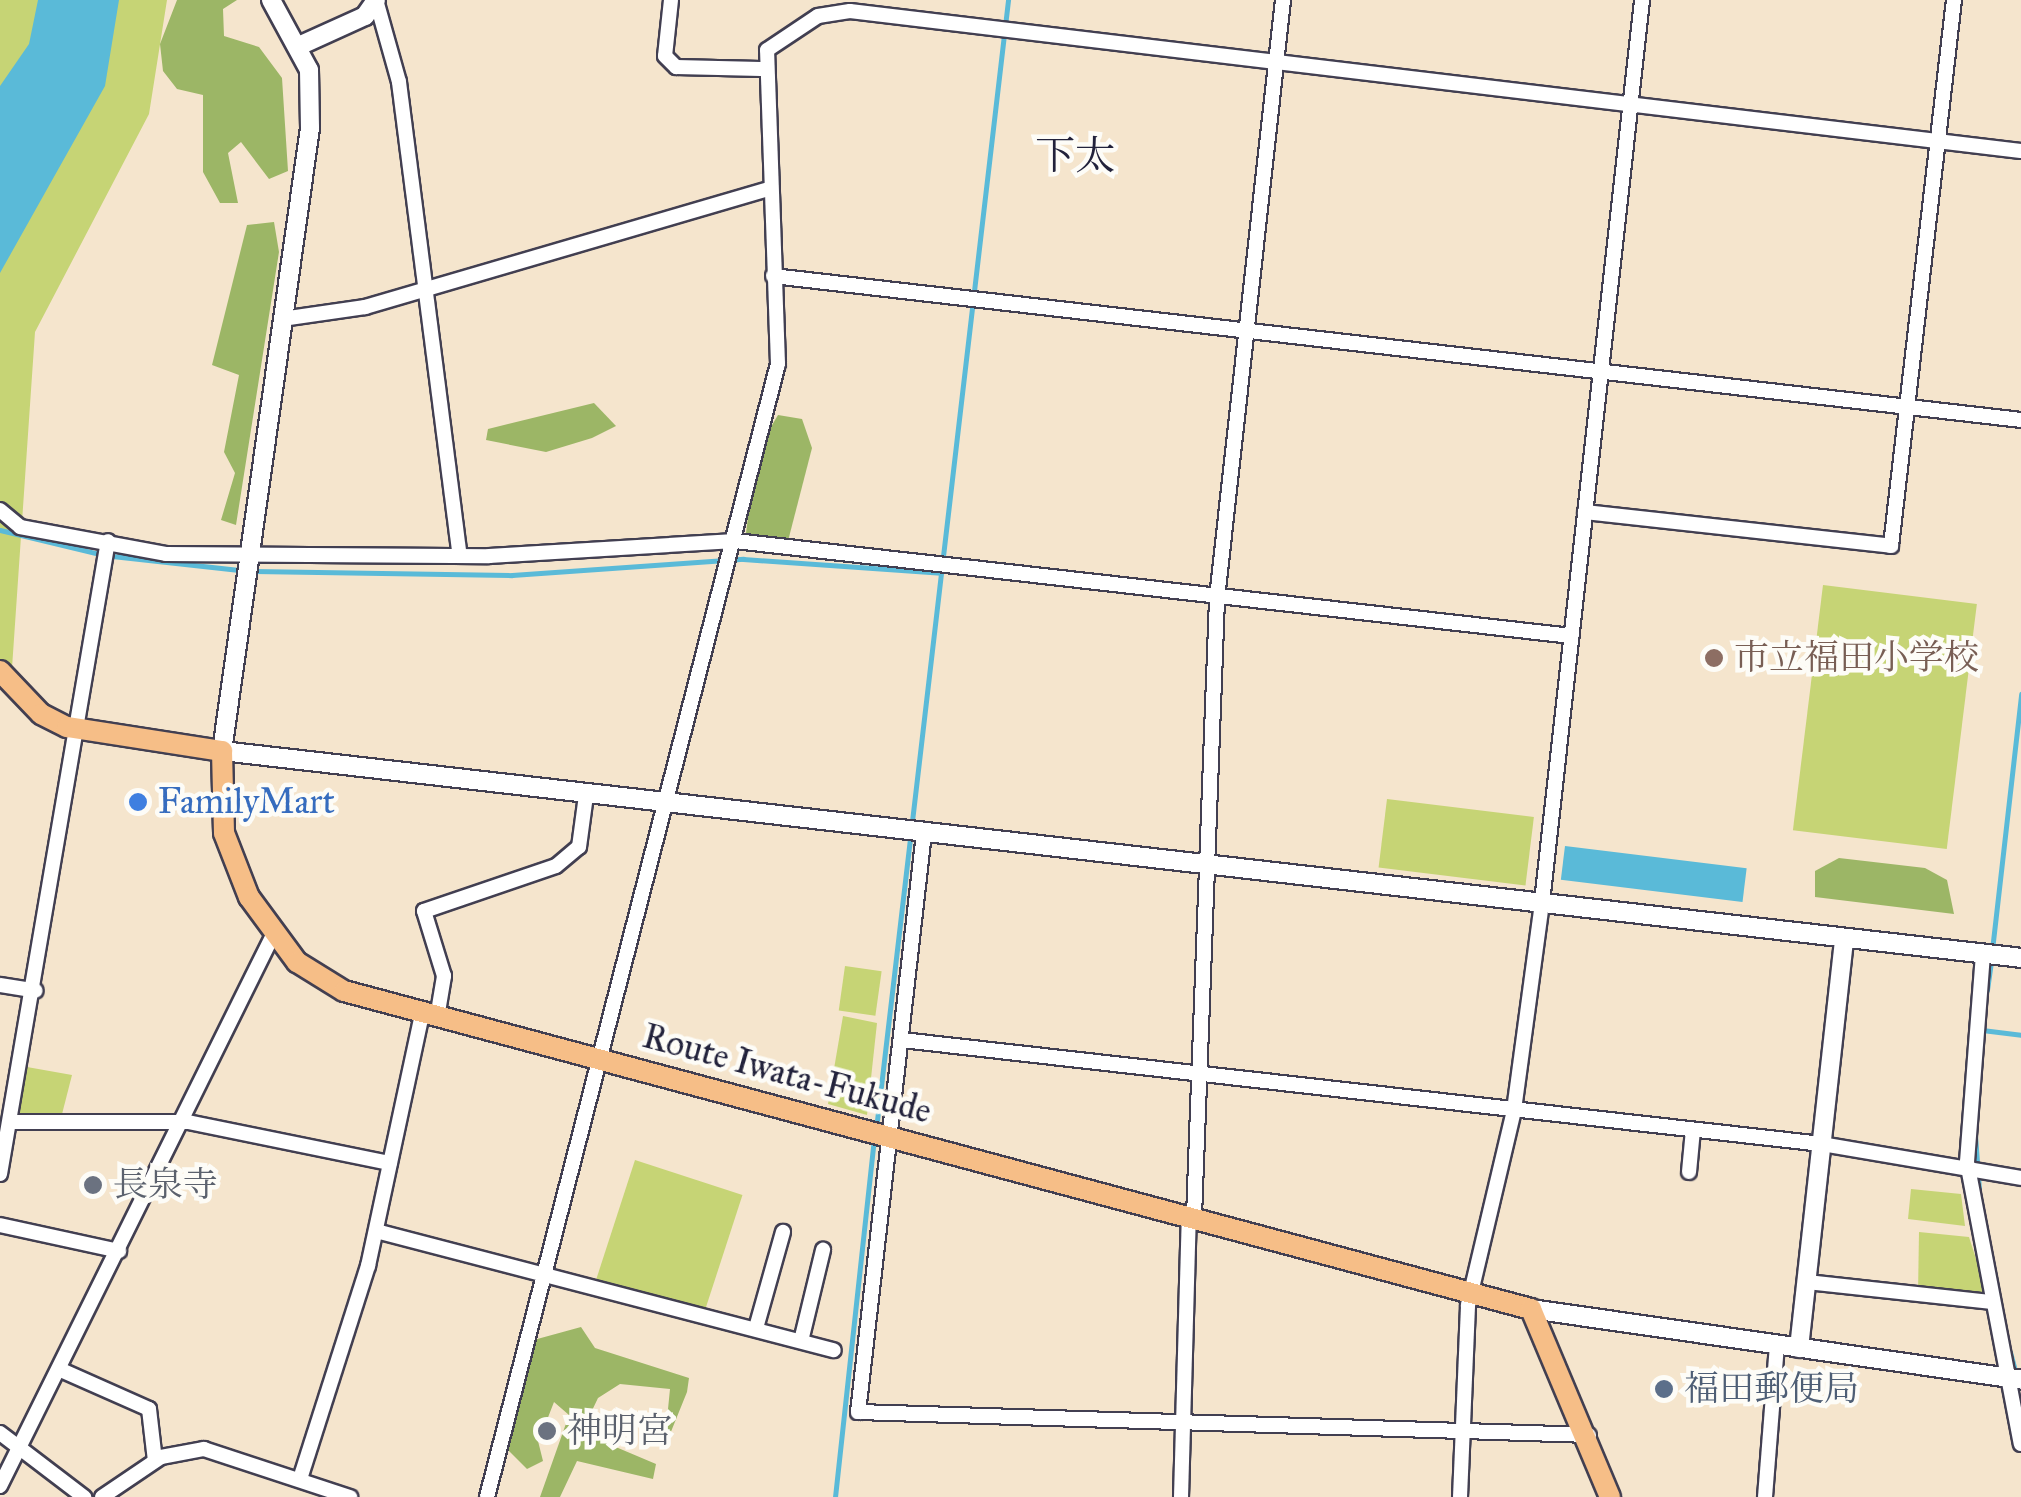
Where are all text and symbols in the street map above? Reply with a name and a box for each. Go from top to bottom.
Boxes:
district label: 下太 [1035,132,1115,180]
place label: 市立福田小学校 [1734,637,1979,679]
marker: 市立福田小学校 [1703,647,1725,669]
place label: FamilyMart [158,781,335,823]
marker: FamilyMart [127,791,149,813]
street label: Route Iwata-Fukude [638,1015,936,1133]
place label: 長泉寺 [113,1164,218,1206]
marker: 長泉寺 [82,1174,104,1196]
place label: 福田郵便局 [1684,1368,1859,1410]
marker: 福田郵便局 [1653,1378,1675,1400]
place label: 神明宮 [567,1410,672,1452]
marker: 神明宮 [536,1420,558,1442]

